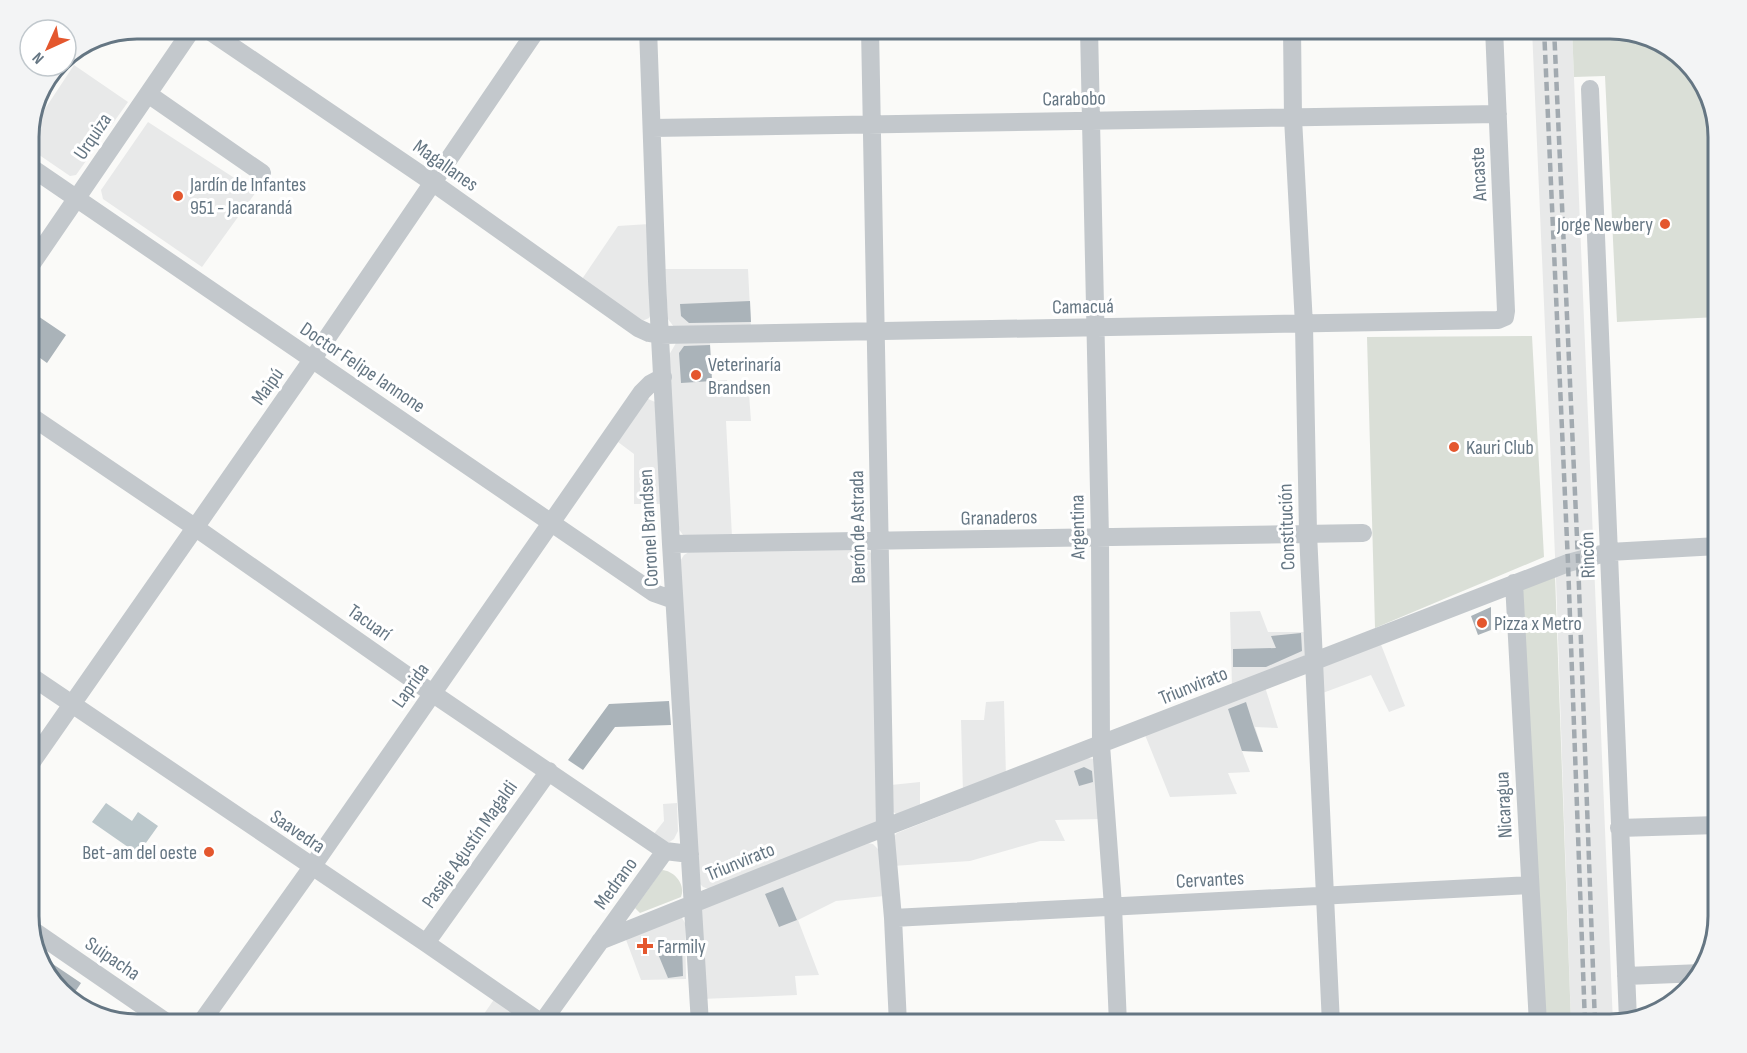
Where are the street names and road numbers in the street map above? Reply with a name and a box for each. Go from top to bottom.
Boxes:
street label: Carabobo [1042,86,1106,112]
street label: Urquiza [69,109,117,164]
street label: Magallanes [408,135,483,197]
street label: Ancaste [1466,146,1492,203]
street label: Camacuá [1052,294,1114,320]
street label: Doctor Felipe Iannone [295,317,430,418]
street label: Maipú [247,363,289,410]
street label: Coronel Brandsen [634,469,664,587]
street label: Berón de Astrada [845,470,871,584]
street label: Constitución [1273,483,1301,571]
street label: Argentina [1065,494,1091,561]
street label: Granaderos [960,505,1038,531]
street label: Rincón [1575,531,1601,579]
street label: Tacuarí [343,599,396,647]
street label: Laprida [387,659,435,712]
street label: Triunvirato [1156,661,1231,710]
street label: Nicaragua [1490,771,1518,839]
street label: Pasaje Agustín Magaldi [417,776,523,913]
street label: Saavedra [265,805,329,859]
street label: Triunvirato [703,837,778,886]
street label: Medrano [589,853,643,914]
street label: Cervantes [1175,866,1245,894]
street label: Suipacha [80,932,144,986]

